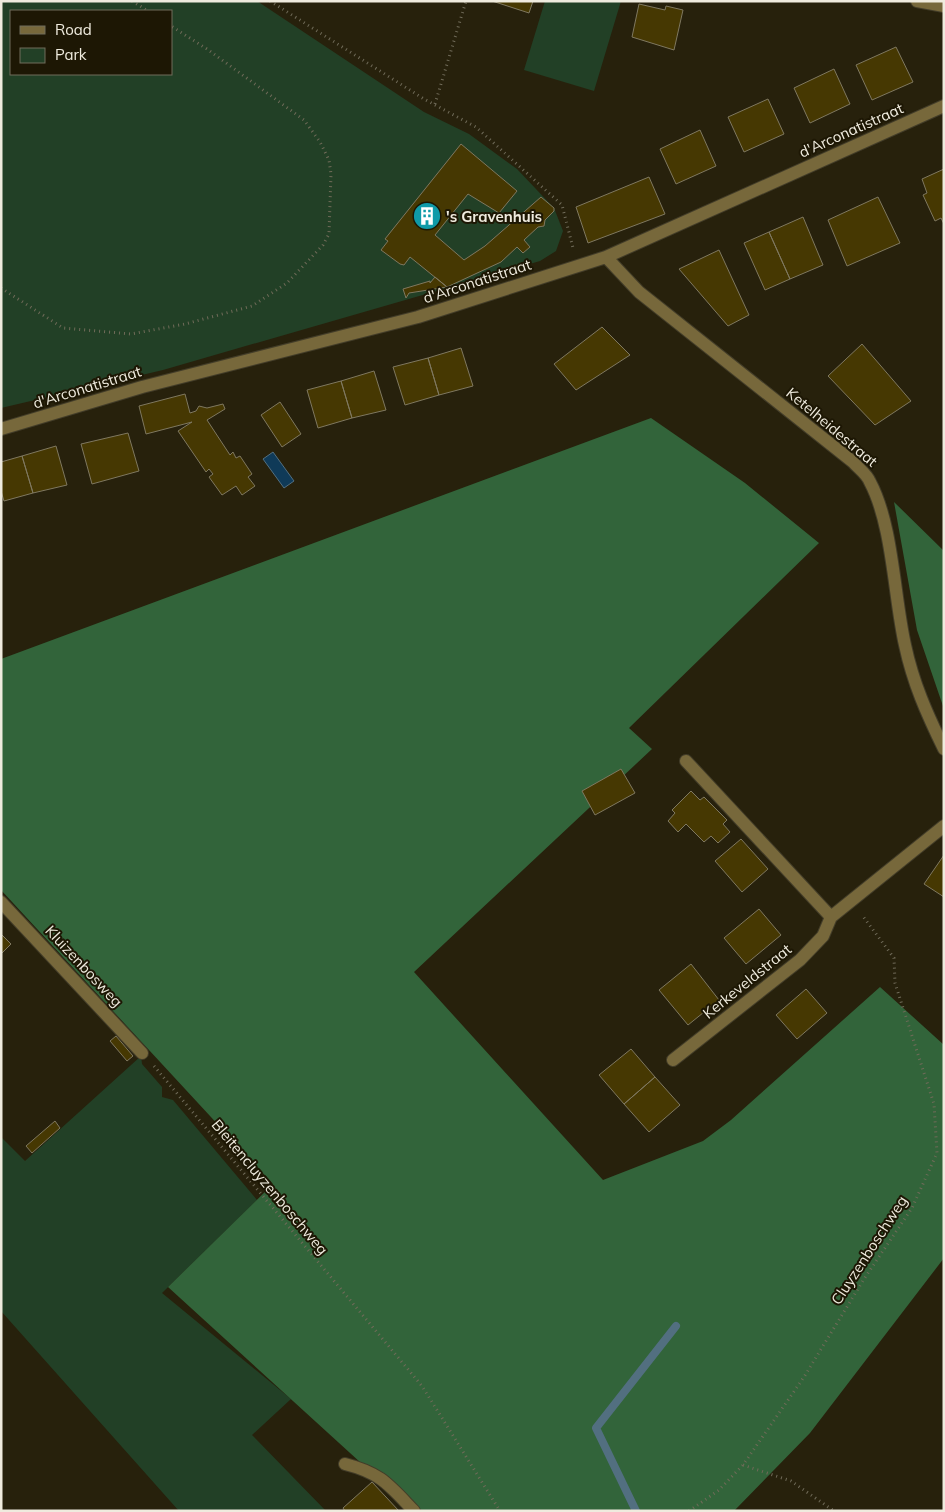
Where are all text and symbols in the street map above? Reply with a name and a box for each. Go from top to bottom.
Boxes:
legend [10,10,172,75]
text: Road [55,20,92,39]
text: Park [55,45,87,64]
street label: d'Arconatistraat [796,98,906,162]
building icon: 's Gravenhuis [412,201,442,231]
place label: 's Gravenhuis [446,207,542,226]
street label: d'Arconatistraat [421,255,533,307]
street label: d'Arconatistraat [30,361,144,413]
street label: Ketelheidestraat [782,383,882,471]
street label: Kluizenbosweg [41,921,127,1011]
street label: Kerkeveldstraat [699,940,795,1022]
street label: Bleitencluyzenboschweg [208,1115,332,1259]
street label: Cluyzenboschweg [827,1192,911,1308]

